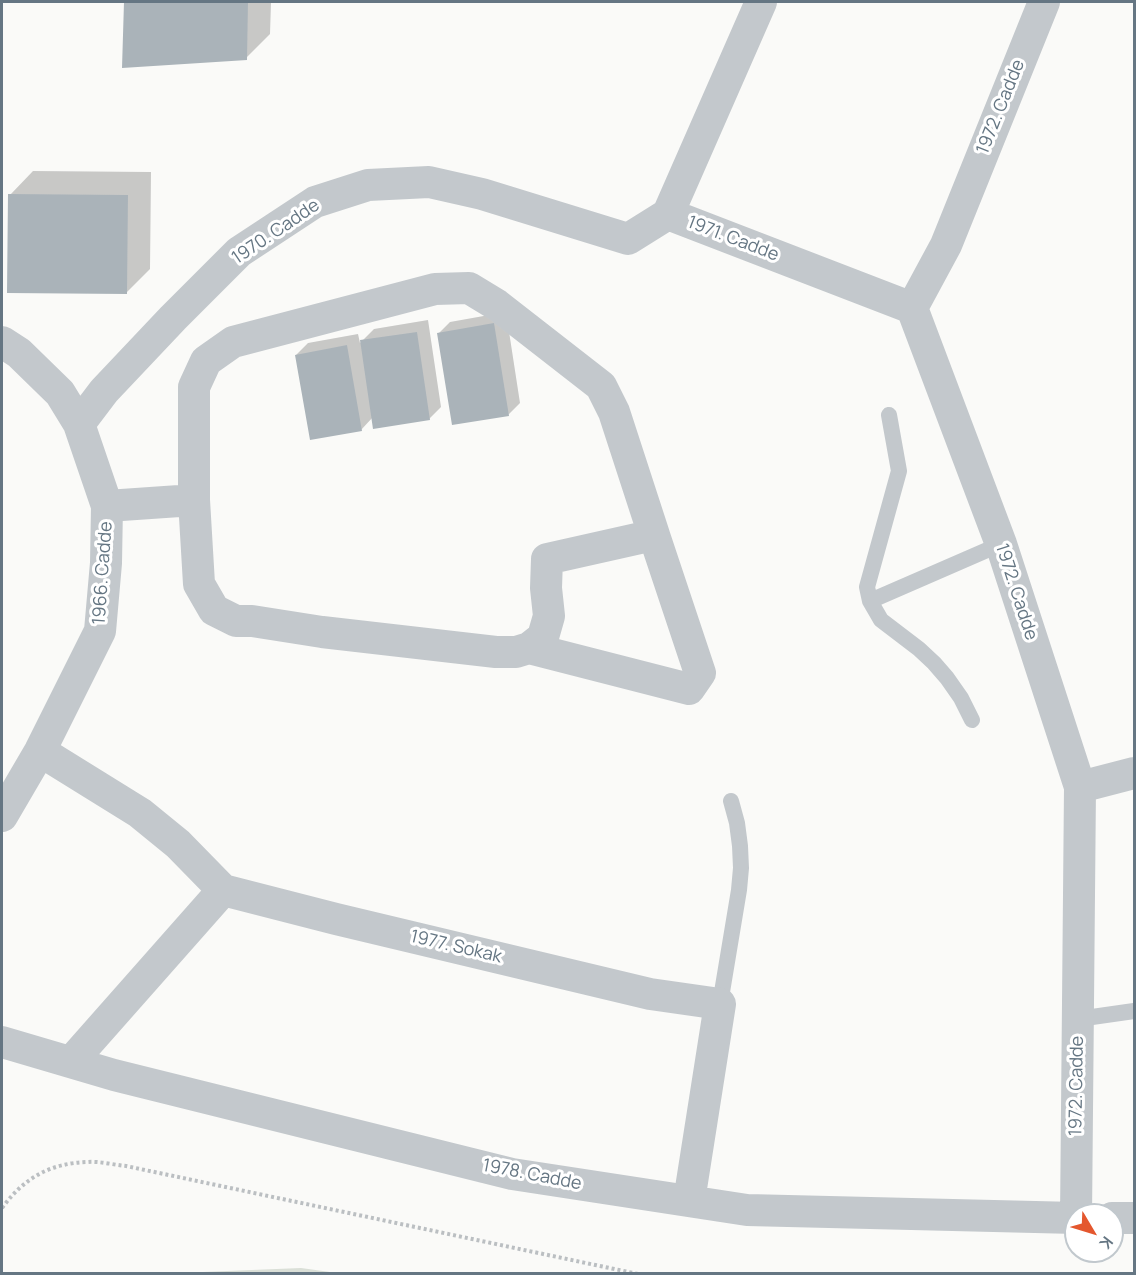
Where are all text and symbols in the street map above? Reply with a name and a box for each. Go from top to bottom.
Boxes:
street label: 1972. Cadde [972,57,1030,157]
street label: 1970. Cadde [228,195,324,269]
street label: 1971. Cadde [684,212,782,266]
street label: 1966. Cadde [89,521,117,625]
street label: 1972. Cadde [990,541,1042,643]
street label: 1977. Sokak [408,926,504,968]
street label: 1972. Cadde [1065,1036,1089,1136]
street label: 1978. Cadde [481,1155,583,1195]
north arrow [1064,1203,1124,1263]
text: K [1095,1232,1118,1254]

